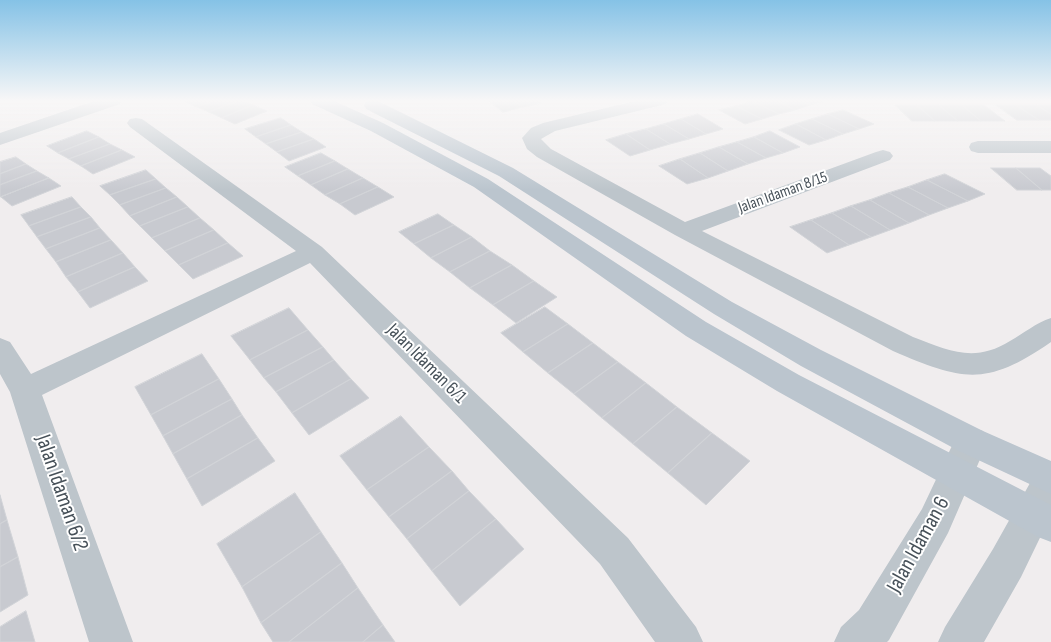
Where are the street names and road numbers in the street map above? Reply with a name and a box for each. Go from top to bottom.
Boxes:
street label: Jalan Idaman 8/15 [736,168,830,218]
street label: Jalan Idaman 6/1 [381,319,471,409]
street label: Jalan Idaman 6/2 [29,431,93,555]
street label: Jalan Idaman 6 [882,492,956,598]

